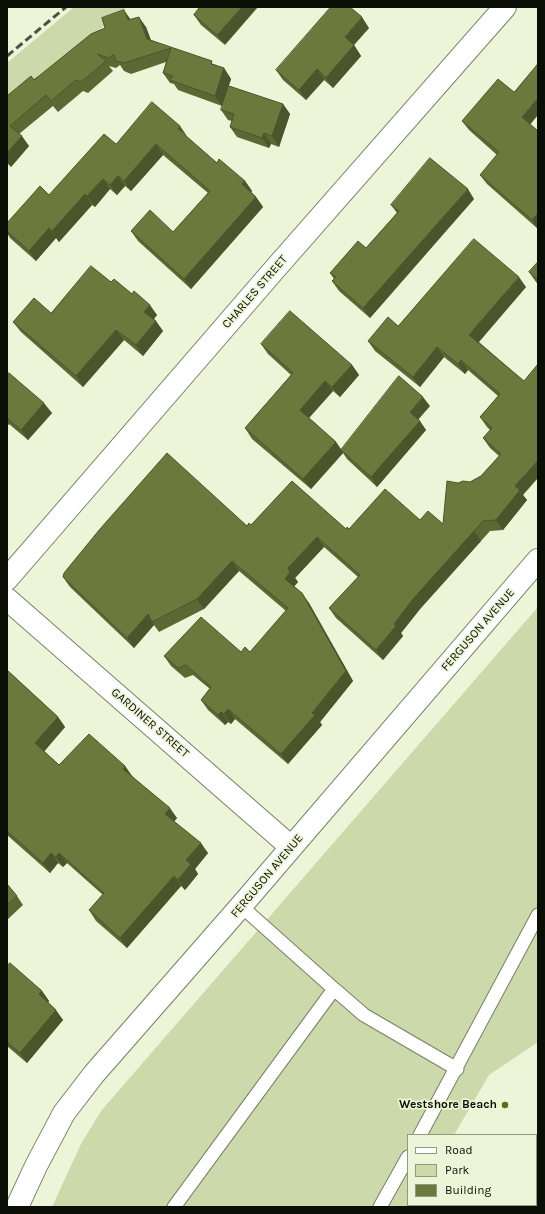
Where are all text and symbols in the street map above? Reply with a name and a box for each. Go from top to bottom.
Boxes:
street label: CHARLES STREET [219,252,291,332]
street label: FERGUSON AVENUE [438,586,518,674]
street label: GARDINER STREET [108,685,192,761]
street label: FERGUSON AVENUE [228,831,306,921]
place label: Westshore Beach [399,1098,497,1112]
marker: Westshore Beach [500,1100,510,1110]
legend [407,1134,537,1206]
text: Road [445,1143,473,1157]
text: Park [445,1163,469,1177]
text: Building [445,1183,491,1197]

